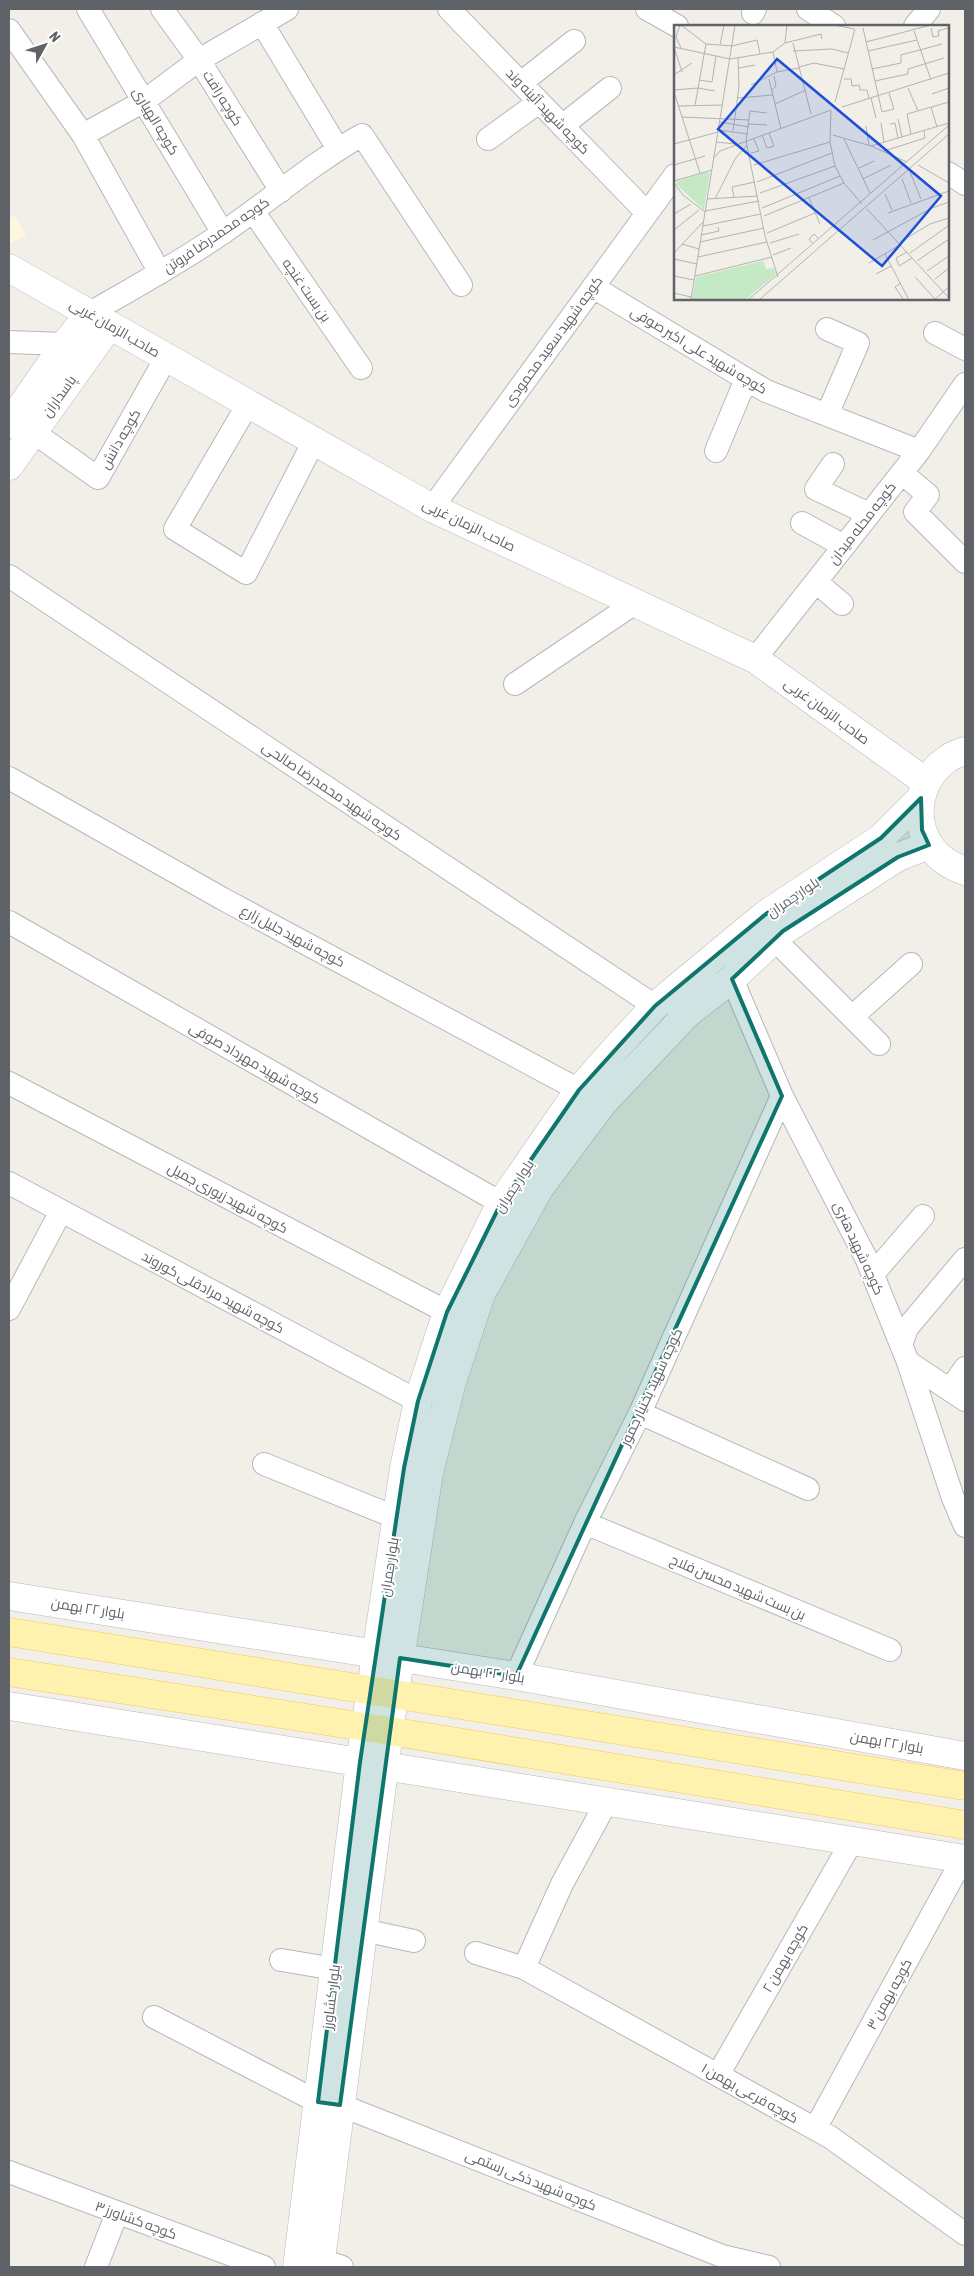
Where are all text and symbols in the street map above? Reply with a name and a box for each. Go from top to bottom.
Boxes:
north arrow [20,20,70,70]
inset map [674,25,949,300]
text: N [46,28,64,45]
street label: کوچه شهید آئینه وند [501,65,593,159]
street label: کوچه رافت [198,67,246,130]
street label: کوچه الهیاری [128,84,182,159]
street label: کوچه محمدرضا فروتن [160,194,273,278]
street label: بن بست غنچه [278,255,335,326]
street label: کوچه شهید سعید محمودی [500,273,607,410]
street label: صاحب الزمان غربی [67,296,163,360]
street label: کوچه شهید علی اکبر صوفی [627,303,770,399]
street label: پاسداران [39,372,81,421]
street label: کوچه دانش [96,406,145,473]
street label: کوچه محله میدان [825,479,901,569]
street label: صاحب الزمان غربی [420,496,518,554]
street label: صاحب الزمان غربی [781,675,873,747]
street label: کوچه شهید محمدرضا صالحی [258,738,405,845]
street label: بلوار چمران [764,874,823,922]
street label: کوچه شهید جلیل زارع [237,902,348,972]
street label: کوچه شهید مهرداد صوفی [186,1019,323,1109]
street label: بلوار چمران [491,1156,539,1217]
street label: کوچه شهید زیوری جمیل [164,1160,291,1238]
street label: کوچه شهید هنری [829,1199,888,1298]
street label: کوچه شهید مرادقلی کوروند [138,1248,287,1338]
street label: کوچه شهید بختیار جمور [616,1326,687,1450]
street label: بلوار چمران [376,1536,404,1598]
street label: بن بست شهید محسن فلاح [667,1551,808,1624]
street label: بلوار ۲۲ بهمن [50,1594,126,1622]
street label: بلوار ۲۲ بهمن [450,1658,526,1686]
street label: بلوار ۲۲ بهمن [849,1728,925,1756]
street label: کوچه بهمن ۲ [759,1921,813,1996]
street label: کوچه بهمن ۳ [863,1956,917,2033]
street label: بلوار کشاورز [319,1964,343,2031]
street label: کوچه فرعی بهمن ۱ [698,2060,801,2128]
street label: کوچه شهید ذکی رستمی [462,2146,599,2215]
street label: کوچه کشاورز ۳ [92,2198,179,2244]

